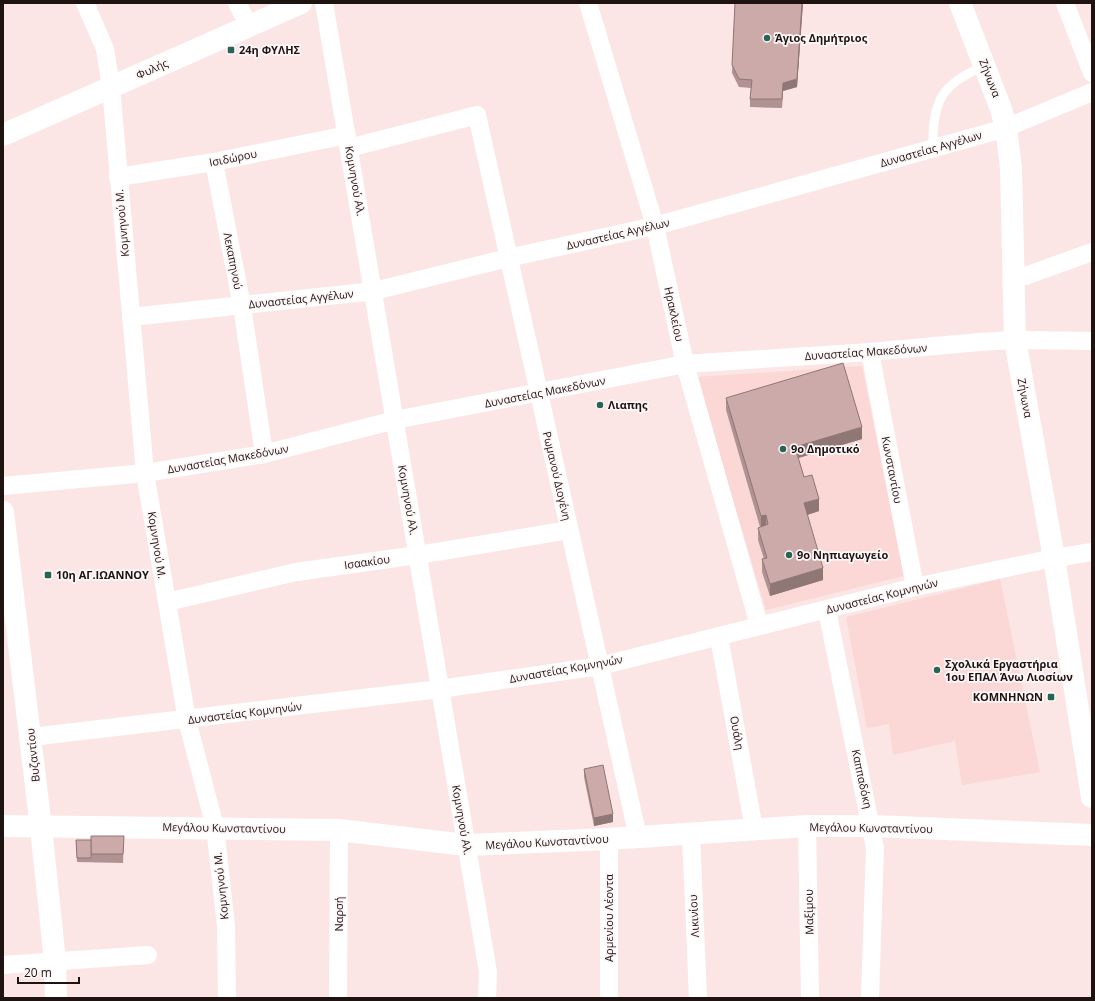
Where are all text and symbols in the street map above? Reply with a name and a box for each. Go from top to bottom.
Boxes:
place label: Άγιος Δημήτριος [775,30,868,45]
marker: Άγιος Δημήτριος [762,33,772,43]
place label: 24η ΦΥΛΗΣ [239,42,301,57]
marker: 24η ΦΥΛΗΣ [226,45,236,55]
street label: Φυλής [133,55,170,82]
street label: Ζήνωνα [976,56,1005,100]
street label: Δυναστείας Αγγέλων [878,127,984,170]
street label: Ισιδώρου [208,145,258,170]
street label: Κομνηνού Αλ. [342,145,369,217]
street label: Κομνηνού Μ. [111,189,132,257]
street label: Δυναστείας Αγγέλων [565,214,671,253]
street label: Λεκαπηνού [221,231,246,291]
street label: Ηρακλείου [661,285,688,343]
street label: Δυναστείας Αγγέλων [248,286,354,311]
street label: Δυναστείας Μακεδόνων [804,340,928,363]
street label: Δυναστείας Μακεδόνων [483,372,607,411]
street label: Ζήνωνα [1015,377,1036,419]
place label: Λιαπης [608,397,648,412]
marker: Λιαπης [595,400,605,410]
street label: Ρωμανού Διογένη [540,430,575,522]
street label: Κωνσταντίου [879,435,906,505]
street label: Δυναστείας Μακεδόνων [166,440,290,477]
place label: 9ο Δημοτικό [791,441,860,456]
marker: 9ο Δημοτικό [778,444,788,454]
street label: Κομνηνού Αλ. [395,464,422,536]
street label: Κομνηνού Μ. [145,510,170,580]
place label: 9ο Νηπιαγωγείο [797,547,888,562]
marker: 9ο Νηπιαγωγείο [784,550,794,560]
street label: Ισαακίου [343,551,391,572]
place label: 10η ΑΓ.ΙΩΑΝΝΟΥ [56,567,149,582]
marker: 10η ΑΓ.ΙΩΑΝΝΟΥ [43,570,53,580]
street label: Δυναστείας Κομνηνών [824,574,939,617]
street label: Δυναστείας Κομνηνών [508,651,624,686]
place label: Σχολικά Εργαστήρια 1ου ΕΠΑΛ Άνω Λιοσίων [945,656,1073,684]
marker: Σχολικά Εργαστήρια 1ου ΕΠΑΛ Άνω Λιοσίων [932,665,942,675]
place label: ΚΟΜΝΗΝΩΝ [973,689,1043,704]
marker: ΚΟΜΝΗΝΩΝ [1046,692,1056,702]
street label: Δυναστείας Κομνηνών [187,698,303,727]
street label: Ουάλη [727,715,748,751]
street label: Βυζαντίου [22,727,43,783]
street label: Καππαδόκη [849,748,876,810]
street label: Κομνηνού Αλ. [449,784,476,856]
street label: Μεγάλου Κωνσταντίνου [162,819,286,836]
street label: Μεγάλου Κωνσταντίνου [809,819,933,836]
street label: Μεγάλου Κωνσταντίνου [485,831,609,852]
street label: Κομνηνού Μ. [209,851,232,921]
street label: Αρμενίου Λέοντα [601,874,616,962]
street label: Μαξίμου [801,889,816,935]
street label: Λικινίου [685,894,702,938]
street label: Ναρσή [331,896,346,932]
scale bar [18,959,79,985]
text: 20 m [24,964,52,981]

